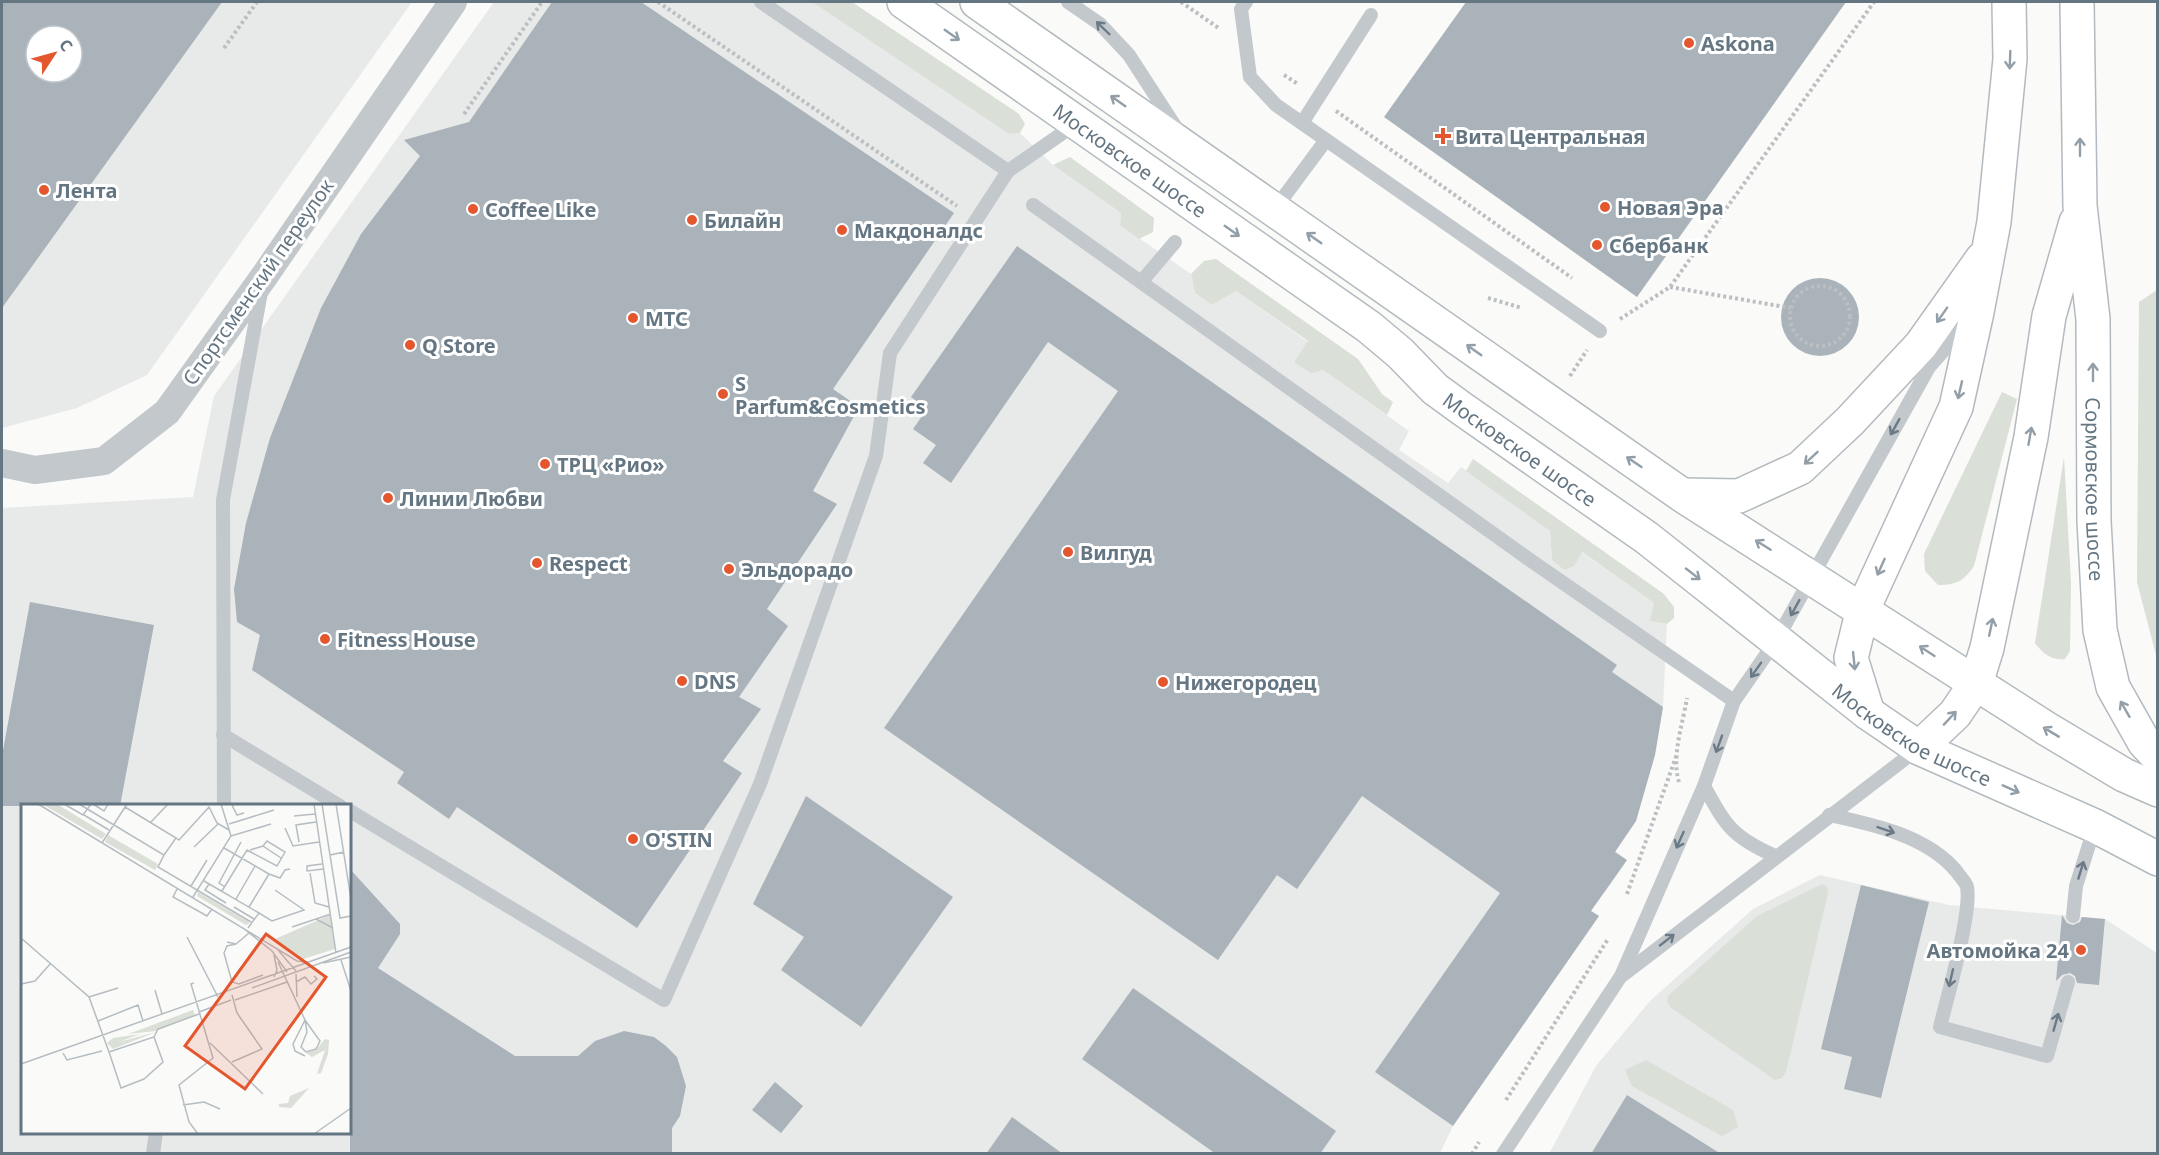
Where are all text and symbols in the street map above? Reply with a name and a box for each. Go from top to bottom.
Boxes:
one-way arrow [1096,21,1111,35]
north arrow [24,24,84,84]
one-way arrow [943,29,960,41]
place label: Askona [1701,30,1775,57]
text: С [54,35,78,56]
marker: Askona [1682,36,1696,50]
one-way arrow [2004,49,2015,69]
one-way arrow [1111,95,1127,107]
street label: Московское шоссе [1048,97,1212,223]
place label: Вита Центральная [1455,123,1645,150]
marker: Вита Центральная [1436,129,1450,143]
one-way arrow [2074,138,2086,158]
street label: Спортсменский переулок [176,173,340,391]
place label: Лента [56,177,117,204]
marker: Лента [37,183,51,197]
place label: Новая Эра [1617,194,1724,221]
place label: Coffee Like [485,196,596,223]
marker: Новая Эра [1598,200,1612,214]
marker: Coffee Like [466,202,480,216]
place label: Билайн [704,207,781,234]
marker: Билайн [685,213,699,227]
place label: Макдоналдс [854,217,983,244]
marker: Макдоналдс [835,223,849,237]
one-way arrow [1223,225,1240,237]
one-way arrow [1306,232,1323,244]
place label: Сбербанк [1609,232,1709,259]
marker: Сбербанк [1590,238,1604,252]
place label: МТС [645,305,688,332]
one-way arrow [1936,306,1948,322]
marker: МТС [626,311,640,325]
place label: Q Store [422,332,496,359]
marker: Q Store [403,338,417,352]
one-way arrow [1466,344,1482,356]
one-way arrow [2087,362,2099,382]
place label: S Parfum&Cosmetics [735,370,925,420]
one-way arrow [1954,379,1965,399]
street label: Московское шоссе [1438,386,1602,512]
marker: S Parfum&Cosmetics [716,387,730,401]
street label: Сормовское шоссе [2080,397,2111,582]
one-way arrow [1889,418,1901,435]
one-way arrow [2025,426,2036,446]
place label: ТРЦ «Рио» [557,451,665,478]
one-way arrow [1804,451,1819,465]
one-way arrow [1625,455,1642,468]
marker: ТРЦ «Рио» [538,457,552,471]
place label: Линии Любви [400,485,543,512]
marker: Линии Любви [381,491,395,505]
place label: Вилгуд [1080,539,1152,566]
one-way arrow [1755,539,1772,551]
marker: Вилгуд [1061,545,1075,559]
place label: Respect [549,550,628,577]
marker: Respect [530,556,544,570]
place label: Эльдорадо [741,556,853,583]
one-way arrow [1875,558,1886,576]
marker: Эльдорадо [722,562,736,576]
one-way arrow [1685,567,1701,580]
one-way arrow [1789,599,1801,616]
one-way arrow [1986,617,1997,637]
place label: Fitness House [337,626,476,653]
marker: Fitness House [318,632,332,646]
one-way arrow [1919,645,1935,657]
one-way arrow [1848,651,1859,670]
one-way arrow [1750,662,1762,678]
place label: DNS [694,668,736,695]
place label: Нижегородец [1175,669,1317,696]
marker: DNS [675,674,689,688]
marker: Нижегородец [1156,675,1170,689]
street label: Московское шоссе [1827,676,1996,792]
one-way arrow [2119,701,2131,718]
one-way arrow [1943,710,1957,725]
one-way arrow [2043,725,2060,737]
one-way arrow [1713,734,1724,752]
one-way arrow [2002,783,2020,795]
inset map [21,804,351,1134]
one-way arrow [1876,825,1895,836]
place label: O'STIN [645,826,713,853]
one-way arrow [1674,830,1686,848]
marker: O'STIN [626,832,640,846]
one-way arrow [2076,861,2087,880]
one-way arrow [1659,934,1675,947]
place label: Автомойка 24 [1927,937,2070,964]
marker: Автомойка 24 [2074,943,2088,957]
one-way arrow [1945,968,1956,988]
one-way arrow [2051,1013,2063,1032]

